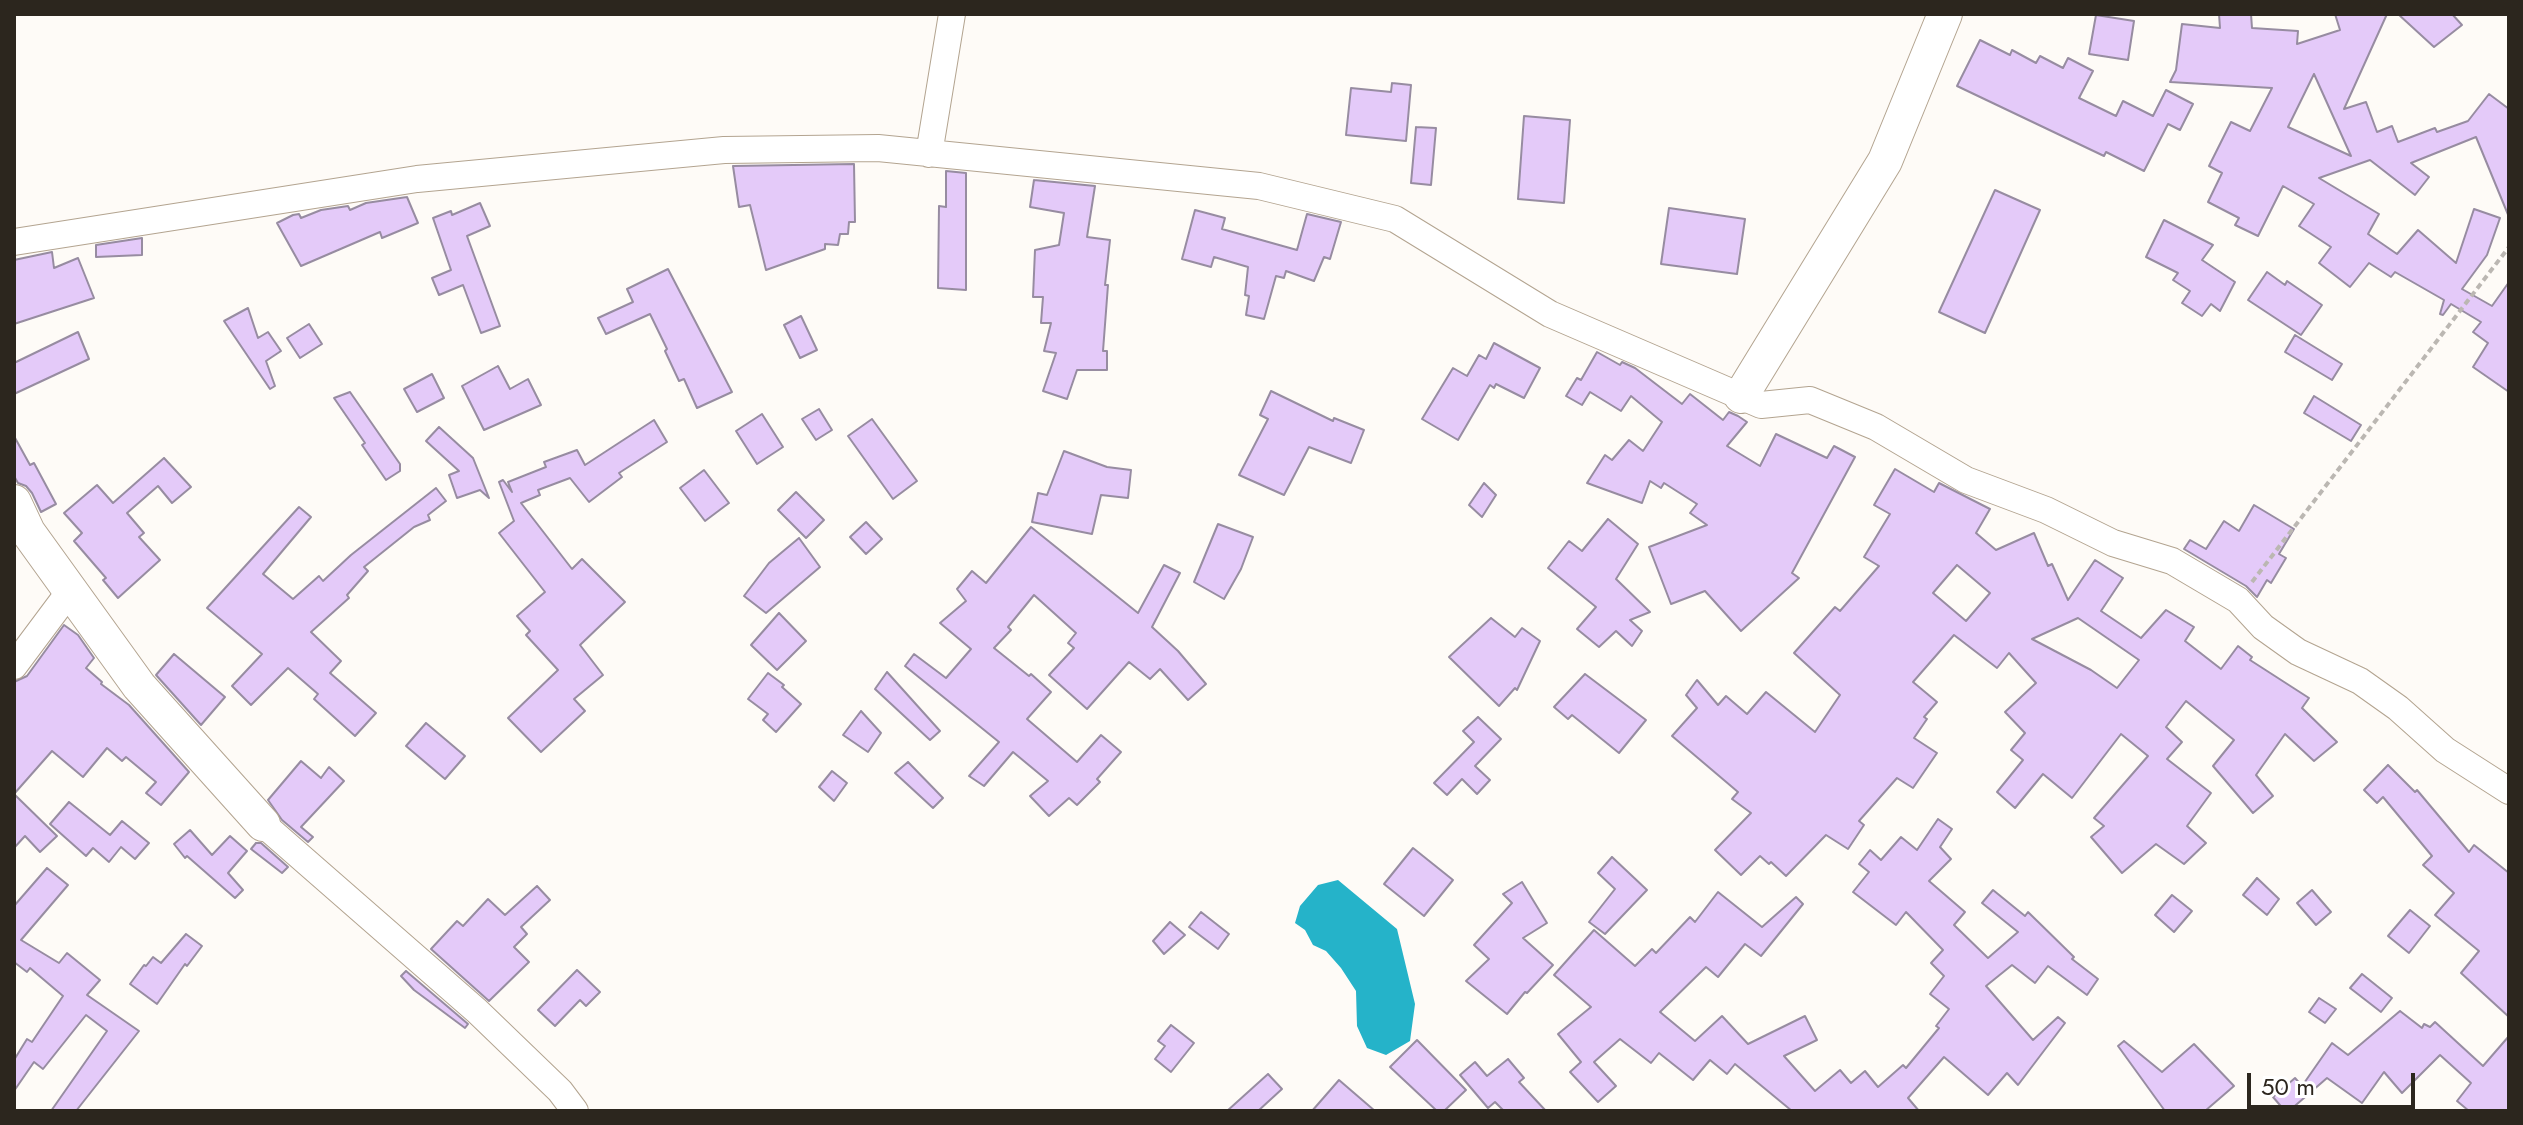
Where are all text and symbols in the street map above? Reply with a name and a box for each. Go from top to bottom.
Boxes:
scale bar [2251,1057,2419,1107]
text: 50 m [2261,1069,2315,1104]

